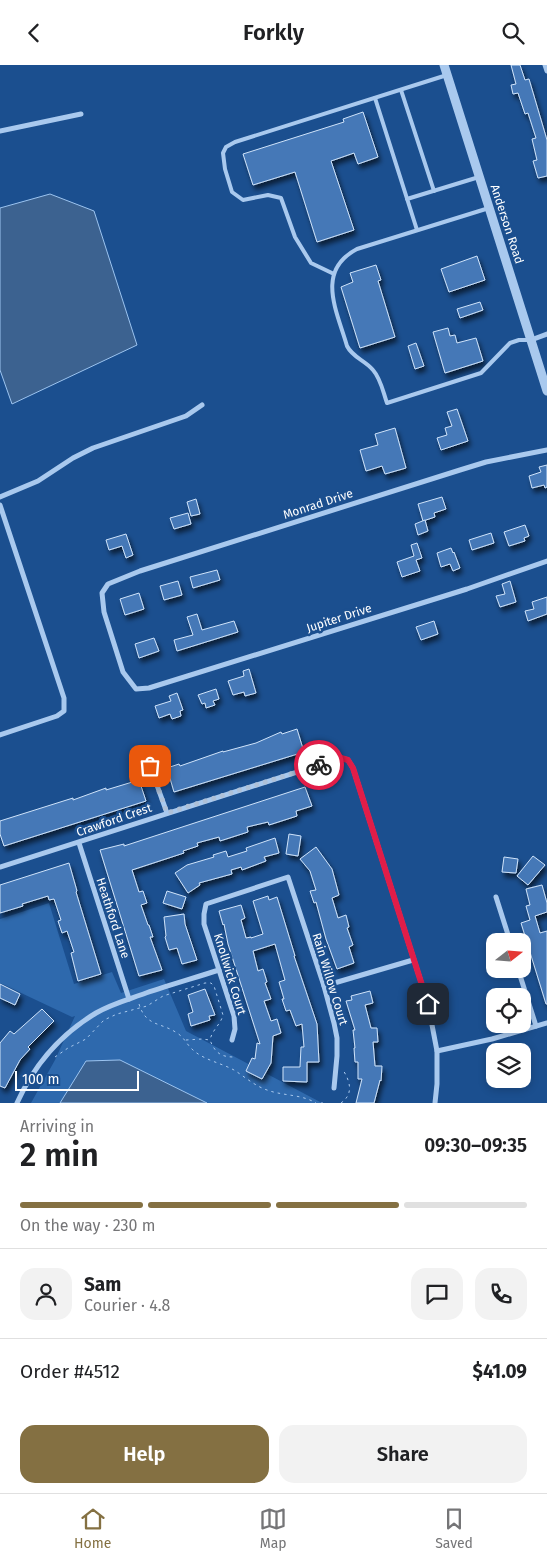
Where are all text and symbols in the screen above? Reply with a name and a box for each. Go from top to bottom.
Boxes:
icon: back [20,19,48,47]
text: Forkly [243,19,304,46]
icon: search [499,19,527,47]
street label: Anderson Road [488,183,526,265]
street label: Monrad Drive [281,486,355,522]
street label: Jupiter Drive [305,601,373,635]
courier [294,740,344,790]
pin [129,745,171,787]
icon: bike [305,751,333,779]
icon: bag [136,752,164,780]
street label: Crawford Crest [75,800,154,839]
street label: Heathford Lane [93,876,133,960]
street label: Knollwick Court [211,931,249,1017]
street label: Rain Willow Court [309,931,351,1027]
north arrow [486,933,531,977]
map controls [486,933,531,1088]
pin [407,983,449,1025]
button: locate [486,988,531,1033]
icon: home [414,990,442,1018]
button: layers [486,1043,531,1088]
scale bar [15,1068,139,1091]
text: 100 m [22,1071,59,1088]
text: Arriving in [20,1117,94,1136]
text: 09:30–09:35 [424,1134,527,1157]
text: 2 min [20,1136,99,1174]
text: On the way · 230 m [20,1216,155,1235]
button: person [20,1268,72,1320]
button: chat [411,1268,463,1320]
button: phone [475,1268,527,1320]
text: Sam [84,1273,121,1296]
text: Courier · 4.8 [84,1296,170,1315]
text: Order #4512 [20,1360,120,1383]
text: $41.09 [473,1360,527,1383]
button: Help [20,1425,269,1483]
button: Share [279,1425,527,1483]
tab: Home [74,1505,111,1552]
tab: Map [259,1505,287,1552]
tab: Saved [435,1505,473,1552]

